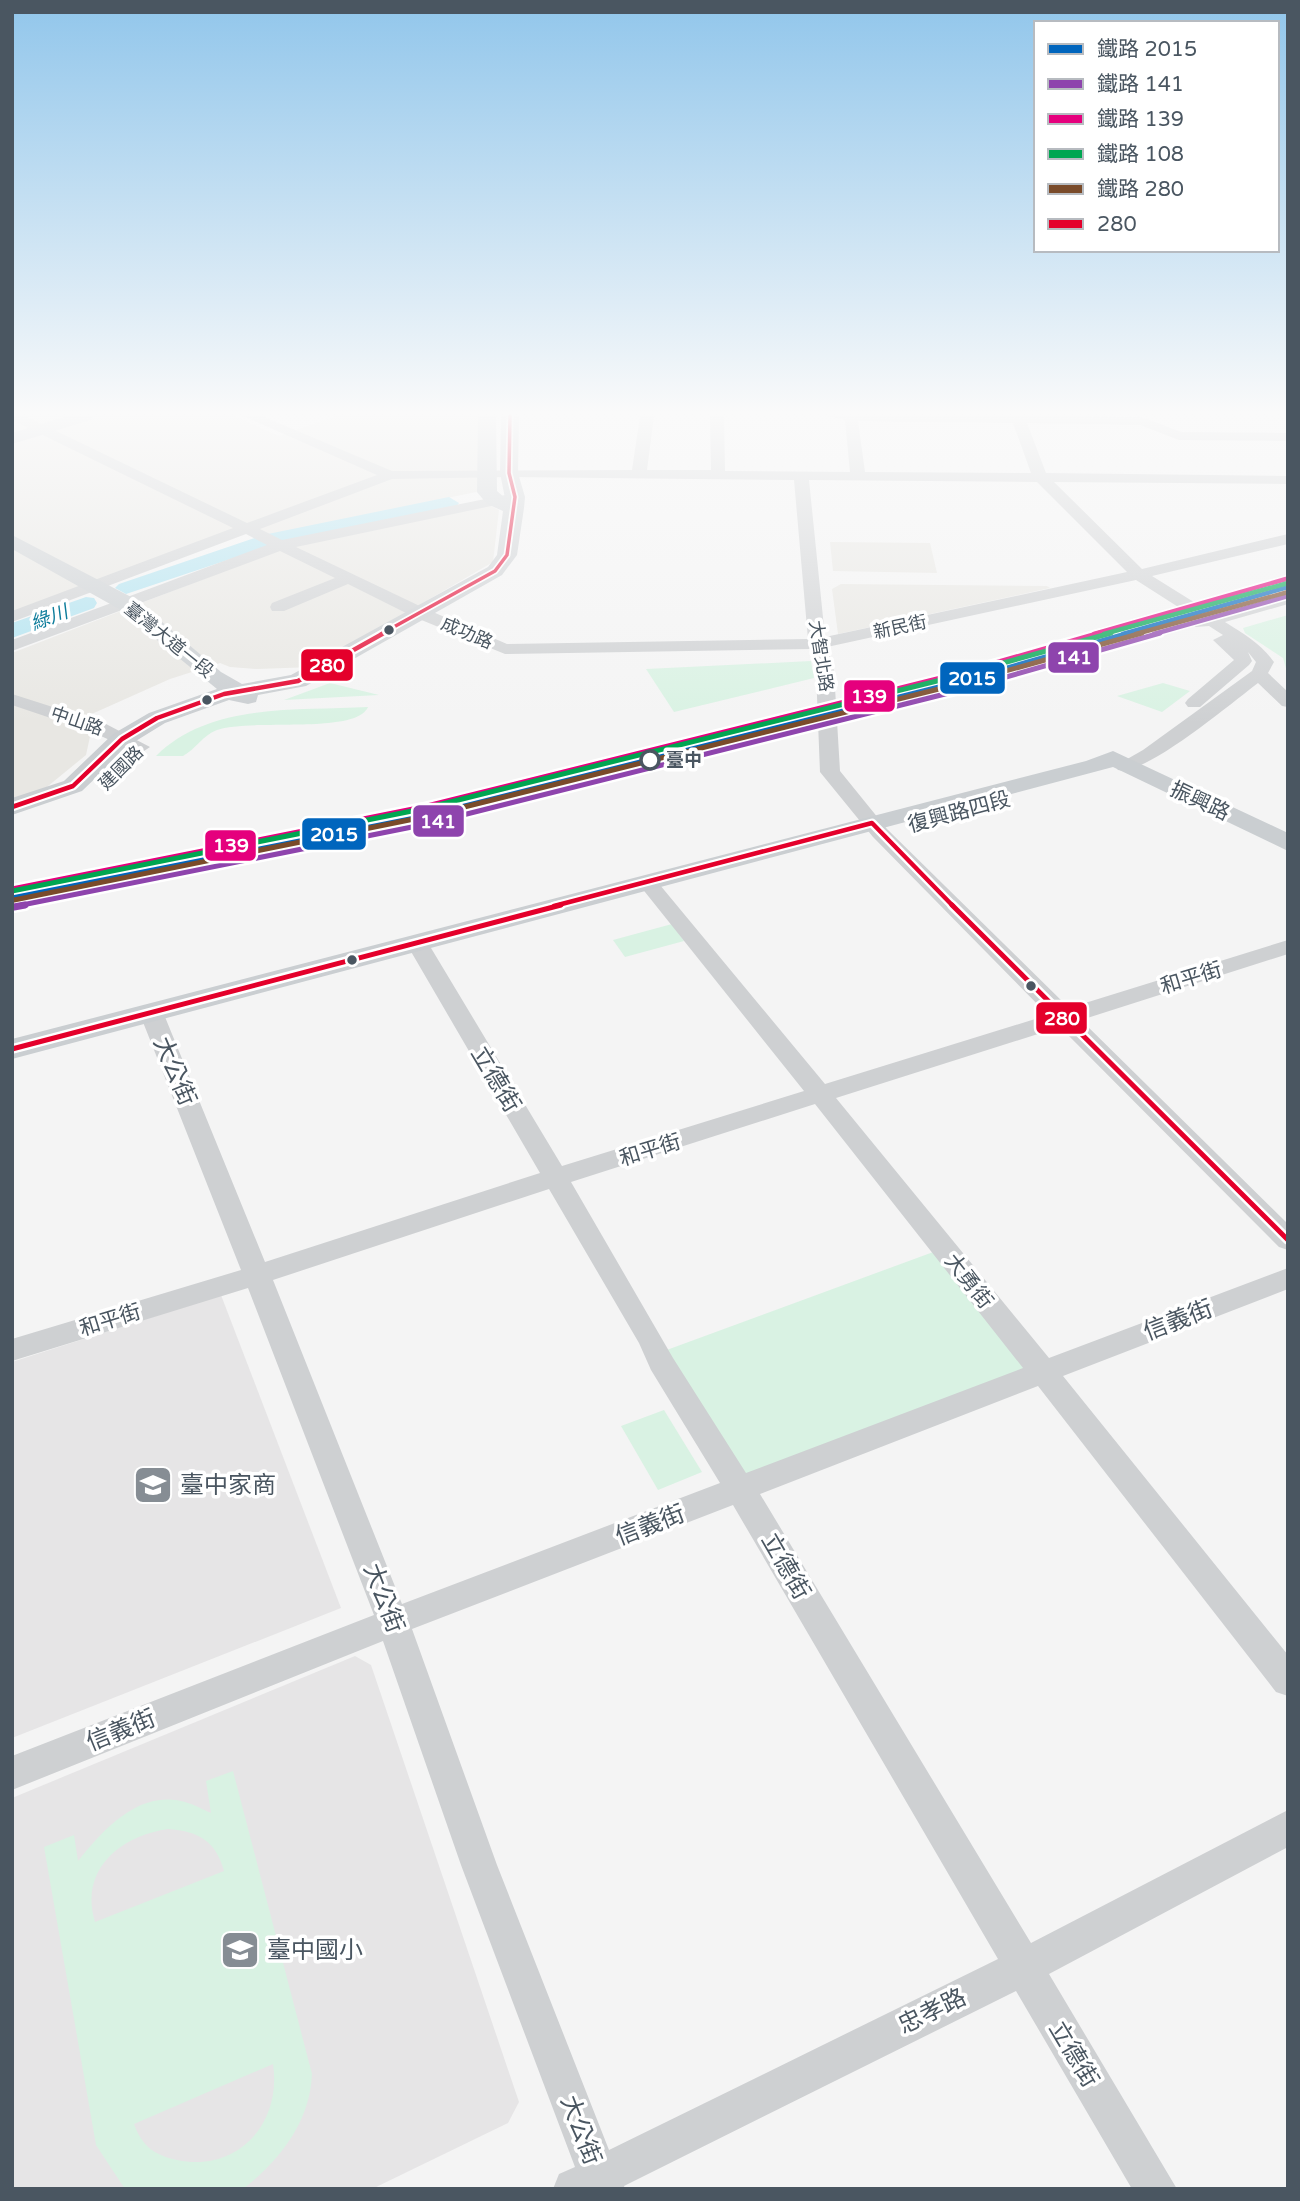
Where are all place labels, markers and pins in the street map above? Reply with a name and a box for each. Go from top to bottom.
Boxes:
unlabelled marker [382,623,396,637]
unlabelled marker [200,693,214,707]
place label: 臺中 [666,749,702,771]
marker: 臺中 [640,750,660,770]
unlabelled marker [345,953,359,967]
unlabelled marker [1024,979,1038,993]
school or university icon: 臺中家商 [132,1464,174,1506]
place label: 臺中家商 [180,1471,276,1500]
school or university icon: 臺中國小 [219,1929,261,1971]
place label: 臺中國小 [267,1936,363,1965]

